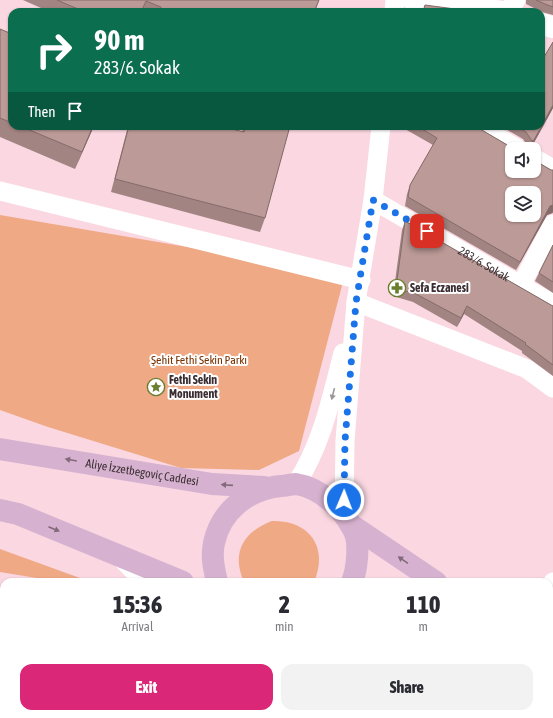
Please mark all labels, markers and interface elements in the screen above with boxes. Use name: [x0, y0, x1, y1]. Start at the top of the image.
icon: right: [28, 24, 80, 76]
text: 90 m: [94, 24, 144, 56]
text: 283/6. Sokak: [94, 57, 180, 78]
icon: arrive: [64, 100, 86, 122]
text: Then: [28, 103, 56, 120]
map controls: [505, 142, 541, 222]
button: sound: [505, 142, 541, 178]
button: layers: [505, 186, 541, 222]
pin: [410, 214, 444, 248]
icon: arrive: [416, 220, 438, 242]
street label: 283/6. Sokak: [456, 244, 513, 285]
pharmacy icon: Sefa Eczanesi: [387, 278, 407, 298]
place label: Sefa Eczanesi: [410, 281, 469, 295]
park label: Şehit Fethi Sekin Parkı: [151, 353, 247, 367]
place label: Fethi Sekin Monument: [169, 373, 218, 401]
place icon: Fethi Sekin Monument: [146, 377, 166, 397]
one-way arrow: [330, 388, 336, 400]
street label: Aliye İzzetbegoviç Caddesi: [84, 456, 200, 489]
one-way arrow: [65, 457, 77, 463]
position arrow: [323, 479, 365, 521]
one-way arrow: [221, 481, 233, 488]
one-way arrow: [49, 527, 61, 533]
one-way arrow: [398, 556, 408, 564]
text: 15:36: [113, 591, 162, 618]
text: 2: [279, 591, 290, 618]
text: 110: [406, 591, 440, 618]
text: Arrival: [122, 619, 153, 634]
text: min: [275, 619, 294, 634]
text: m: [419, 619, 428, 634]
button: Exit: [20, 664, 273, 710]
button: Share: [281, 664, 533, 710]

